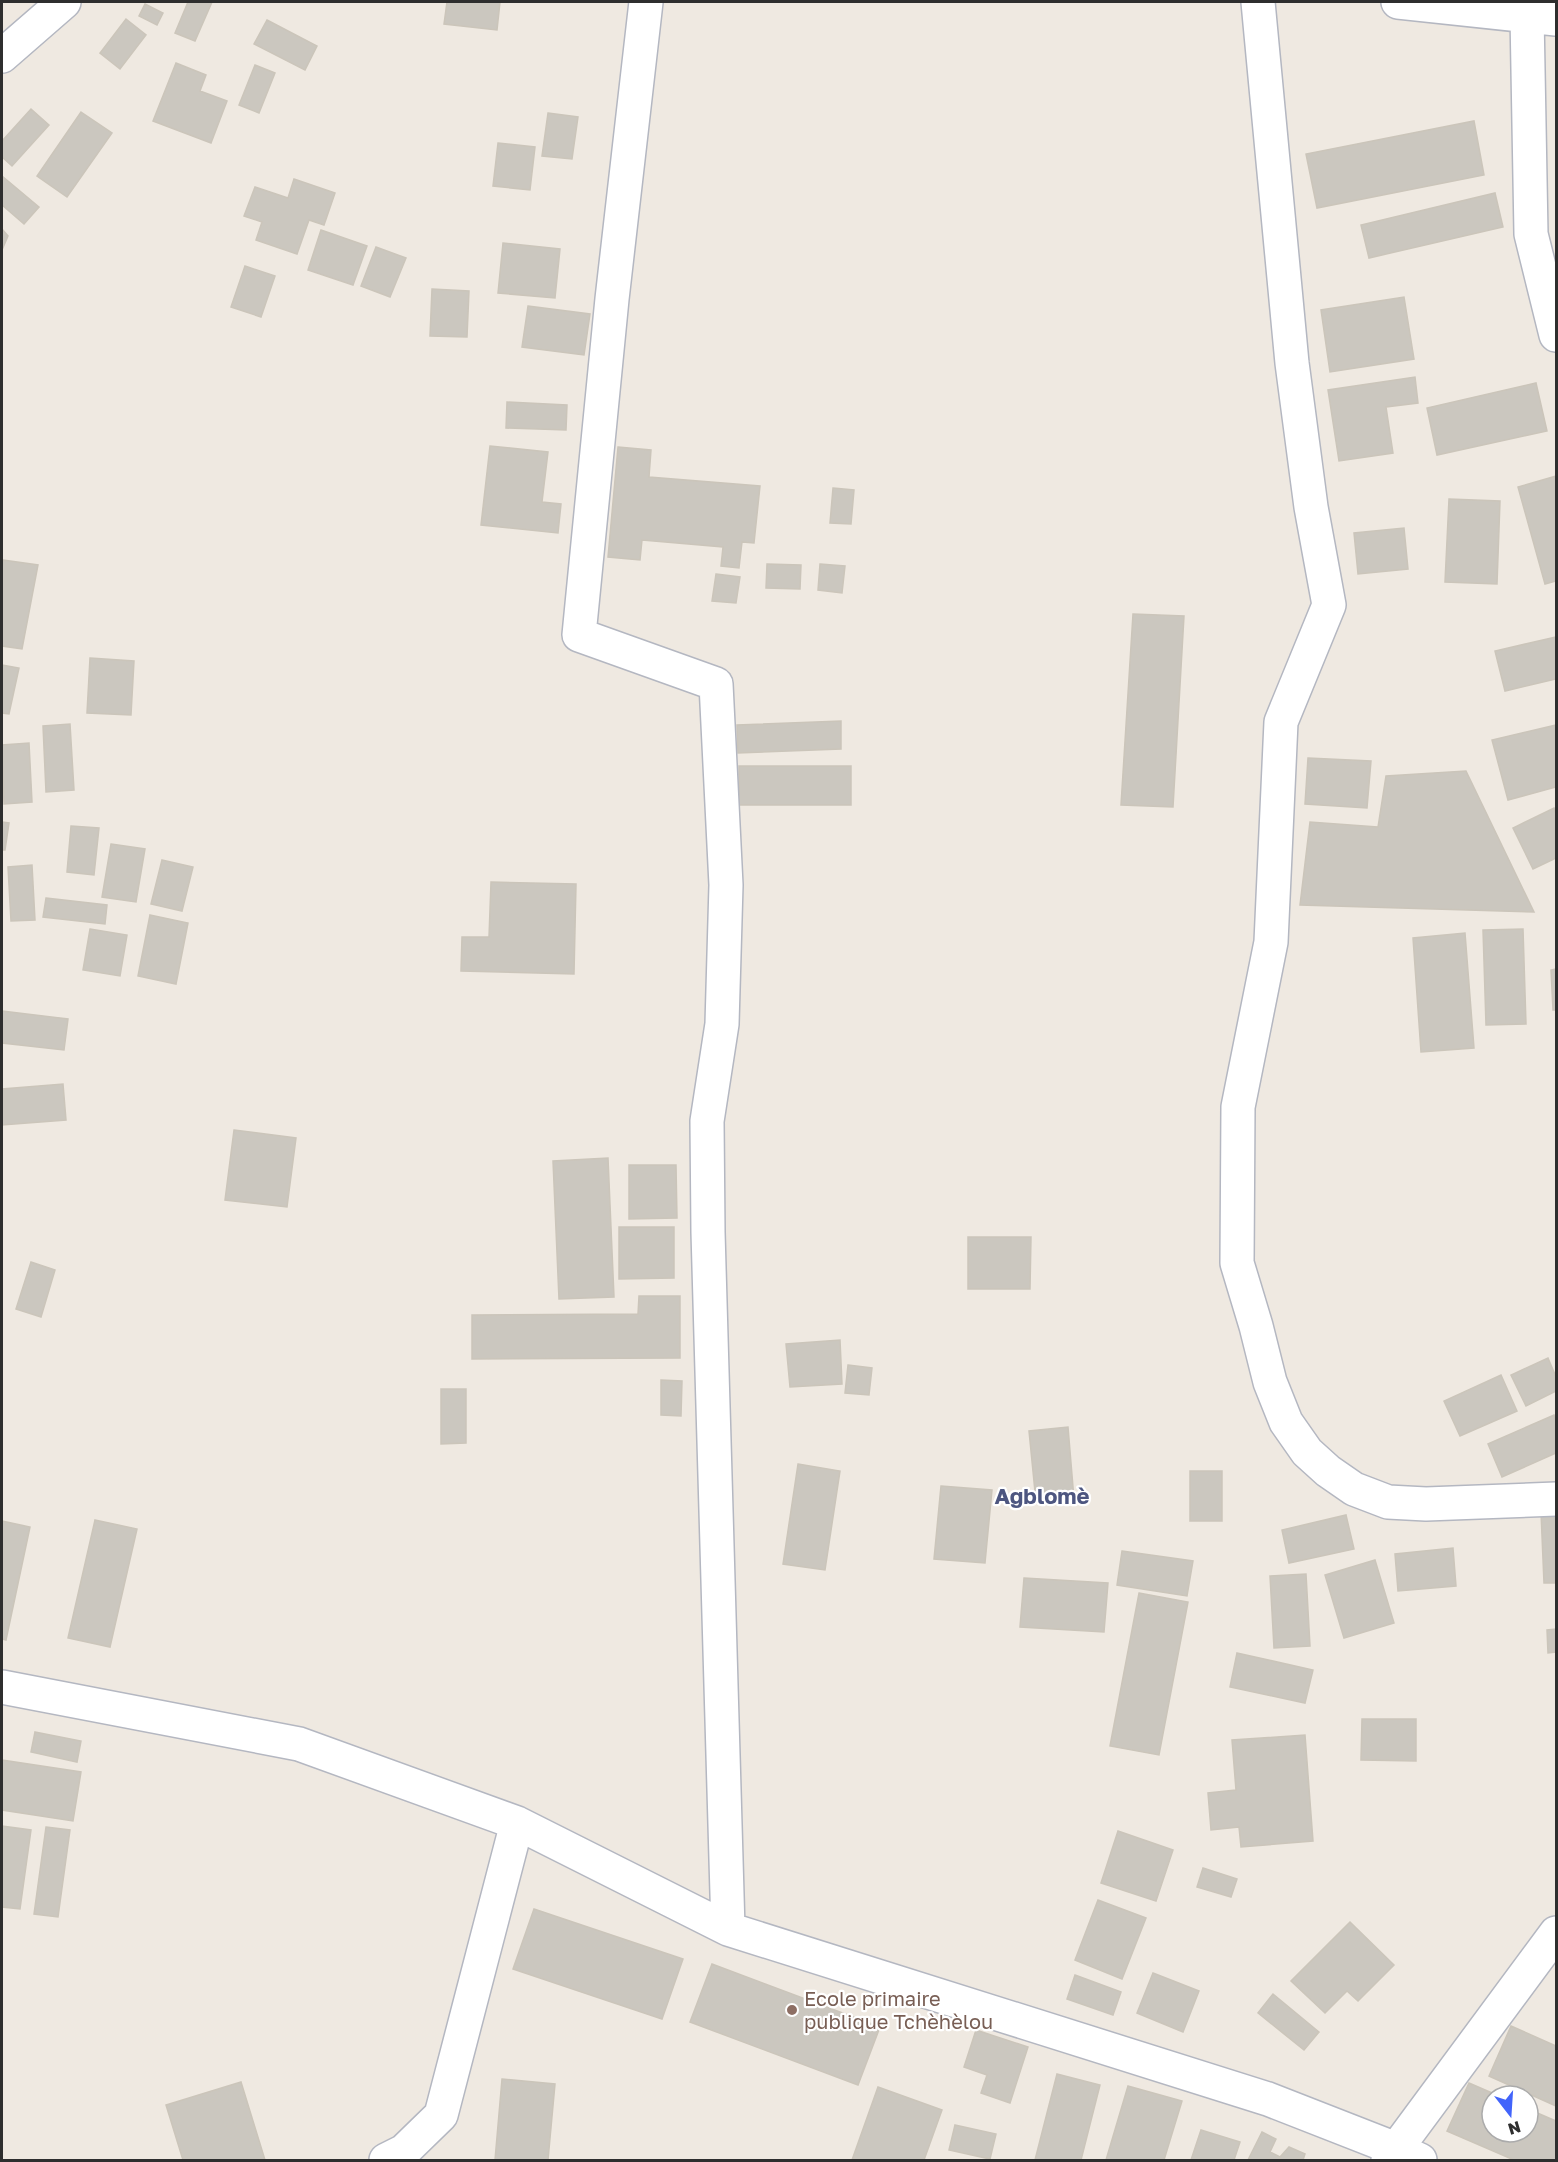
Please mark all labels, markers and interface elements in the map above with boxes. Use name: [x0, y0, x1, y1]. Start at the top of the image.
district label: Agblomè: [994, 1482, 1090, 1509]
place label: Ecole primaire publique Tchèhèlou: [804, 1986, 993, 2033]
marker: Ecole primaire publique Tchèhèlou: [785, 2003, 799, 2017]
north arrow: [1480, 2084, 1540, 2144]
text: N: [1506, 2117, 1523, 2140]

